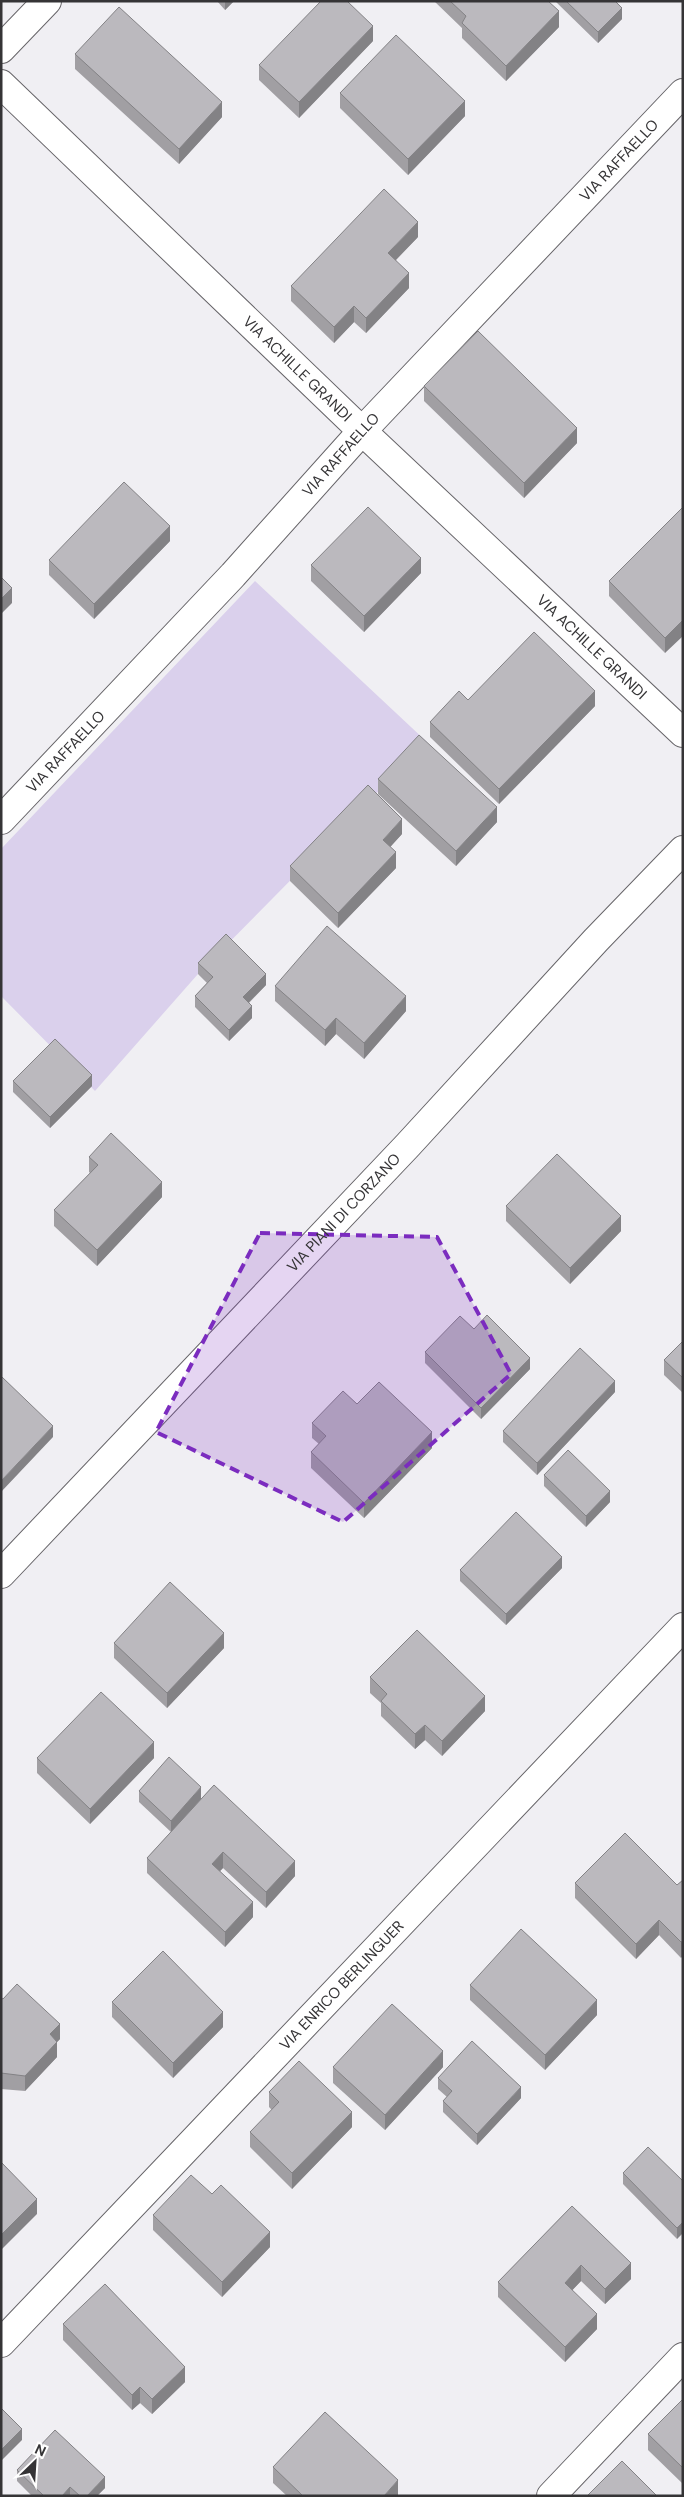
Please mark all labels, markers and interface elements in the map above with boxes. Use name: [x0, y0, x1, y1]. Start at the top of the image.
street label: VIA RAFFAELLO: [575, 115, 663, 206]
street label: VIA ACHILLE GRANDI: [238, 312, 356, 426]
street label: VIA RAFFAELLO: [298, 409, 384, 501]
street label: VIA ACHILLE GRANDI: [532, 590, 651, 704]
street label: VIA RAFFAELLO: [22, 706, 109, 797]
street label: VIA PIANI DI CORZANO: [283, 1149, 405, 1276]
street label: VIA ENRICO BERLINGUER: [275, 1916, 408, 2054]
north arrow: [10, 2437, 60, 2487]
text: N: [32, 2440, 49, 2461]

